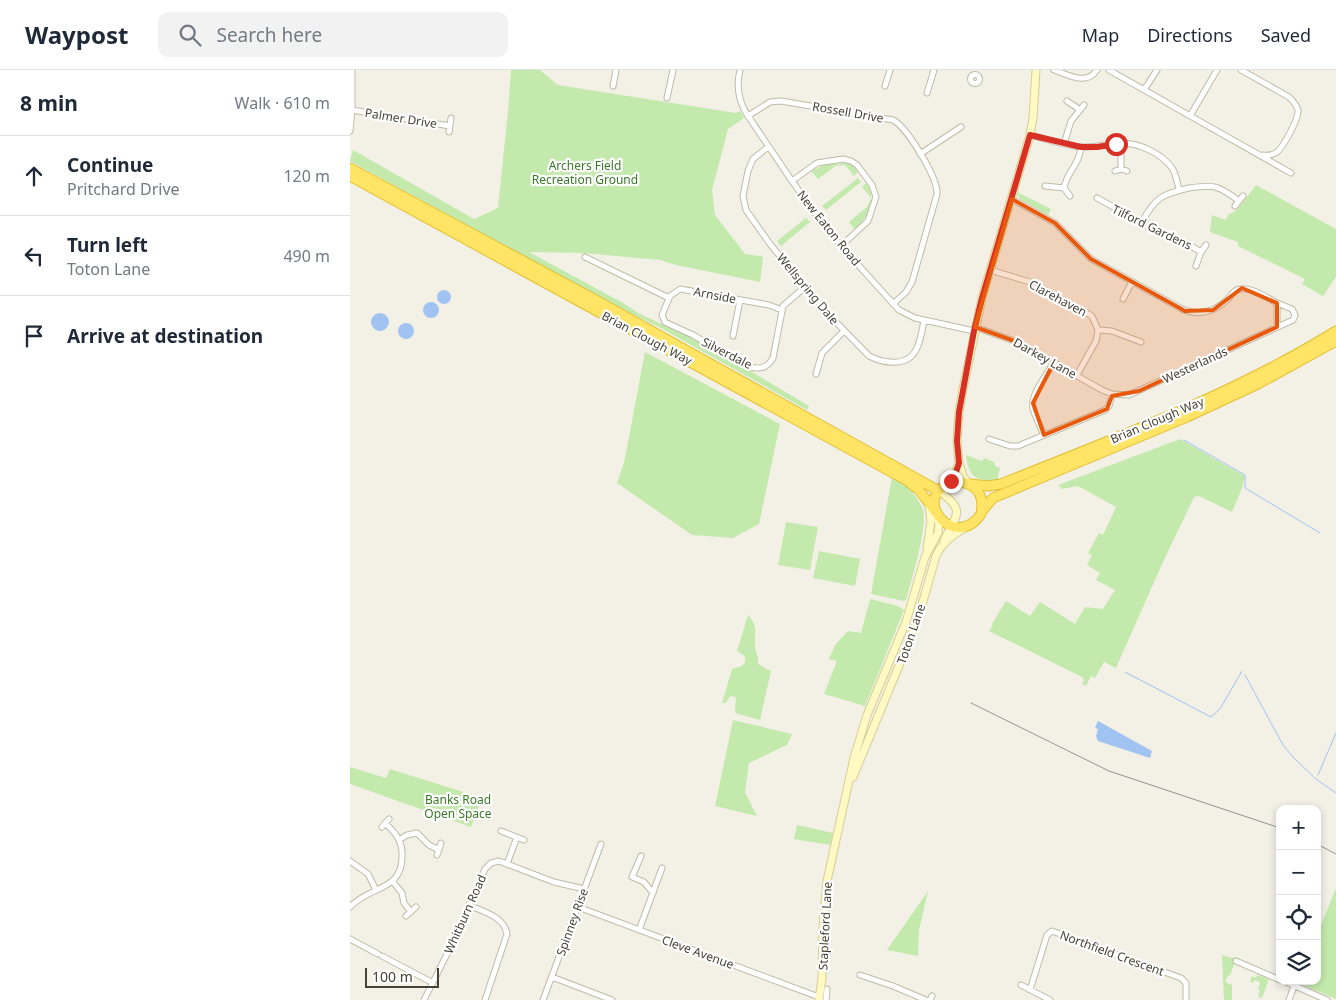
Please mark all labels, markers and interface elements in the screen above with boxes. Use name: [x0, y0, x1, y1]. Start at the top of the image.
search box: [158, 12, 508, 57]
text: Waypost: [25, 18, 128, 51]
icon: search: [176, 21, 204, 49]
text: Search here: [216, 22, 322, 48]
text: Map: [1082, 23, 1119, 47]
text: Directions: [1147, 23, 1233, 47]
text: Saved: [1261, 23, 1311, 47]
text: 8 min: [20, 89, 78, 117]
text: Walk · 610 m: [235, 92, 330, 114]
street label: Rossell Drive: [811, 97, 885, 127]
street label: Palmer Drive: [364, 104, 439, 132]
route start: [1105, 133, 1128, 156]
text: Continue: [67, 152, 153, 178]
park label: Archers Field Recreation Ground: [532, 157, 638, 188]
icon: ahead: [20, 162, 48, 190]
text: 120 m: [283, 165, 330, 187]
text: Pritchard Drive: [67, 178, 180, 200]
street label: New Eaton Road: [793, 187, 865, 269]
street label: Tilford Gardens: [1109, 200, 1195, 254]
text: Turn left: [67, 232, 148, 258]
icon: left: [20, 242, 48, 270]
text: 490 m: [283, 245, 330, 267]
street label: Wellspring Dale: [773, 250, 843, 328]
text: Toton Lane: [67, 258, 150, 280]
street label: Clarehaven: [1026, 276, 1090, 320]
street label: Arnside: [692, 283, 738, 307]
street label: Brian Clough Way: [599, 307, 696, 369]
icon: arrive: [20, 322, 48, 350]
text: Arrive at destination: [67, 323, 263, 349]
street label: Silverdale: [699, 333, 755, 373]
street label: Darkey Lane: [1010, 334, 1080, 382]
street label: Westerlands: [1160, 342, 1230, 387]
street label: Brian Clough Way: [1108, 392, 1207, 447]
route end: [940, 470, 963, 493]
street label: Toton Lane: [893, 602, 929, 666]
park label: Banks Road Open Space: [424, 791, 492, 822]
map controls: [1276, 805, 1321, 985]
button: +: [1276, 805, 1321, 850]
button: −: [1276, 850, 1321, 895]
street label: Whitburn Road: [440, 872, 490, 956]
street label: Stapleford Lane: [814, 881, 836, 971]
street label: Spinney Rise: [552, 886, 592, 958]
button: locate: [1276, 895, 1321, 940]
street label: Northfield Crescent: [1058, 926, 1167, 980]
street label: Cleve Avenue: [660, 931, 737, 973]
button: layers: [1276, 940, 1321, 985]
scale bar: [365, 965, 439, 988]
text: 100 m: [372, 967, 413, 986]

